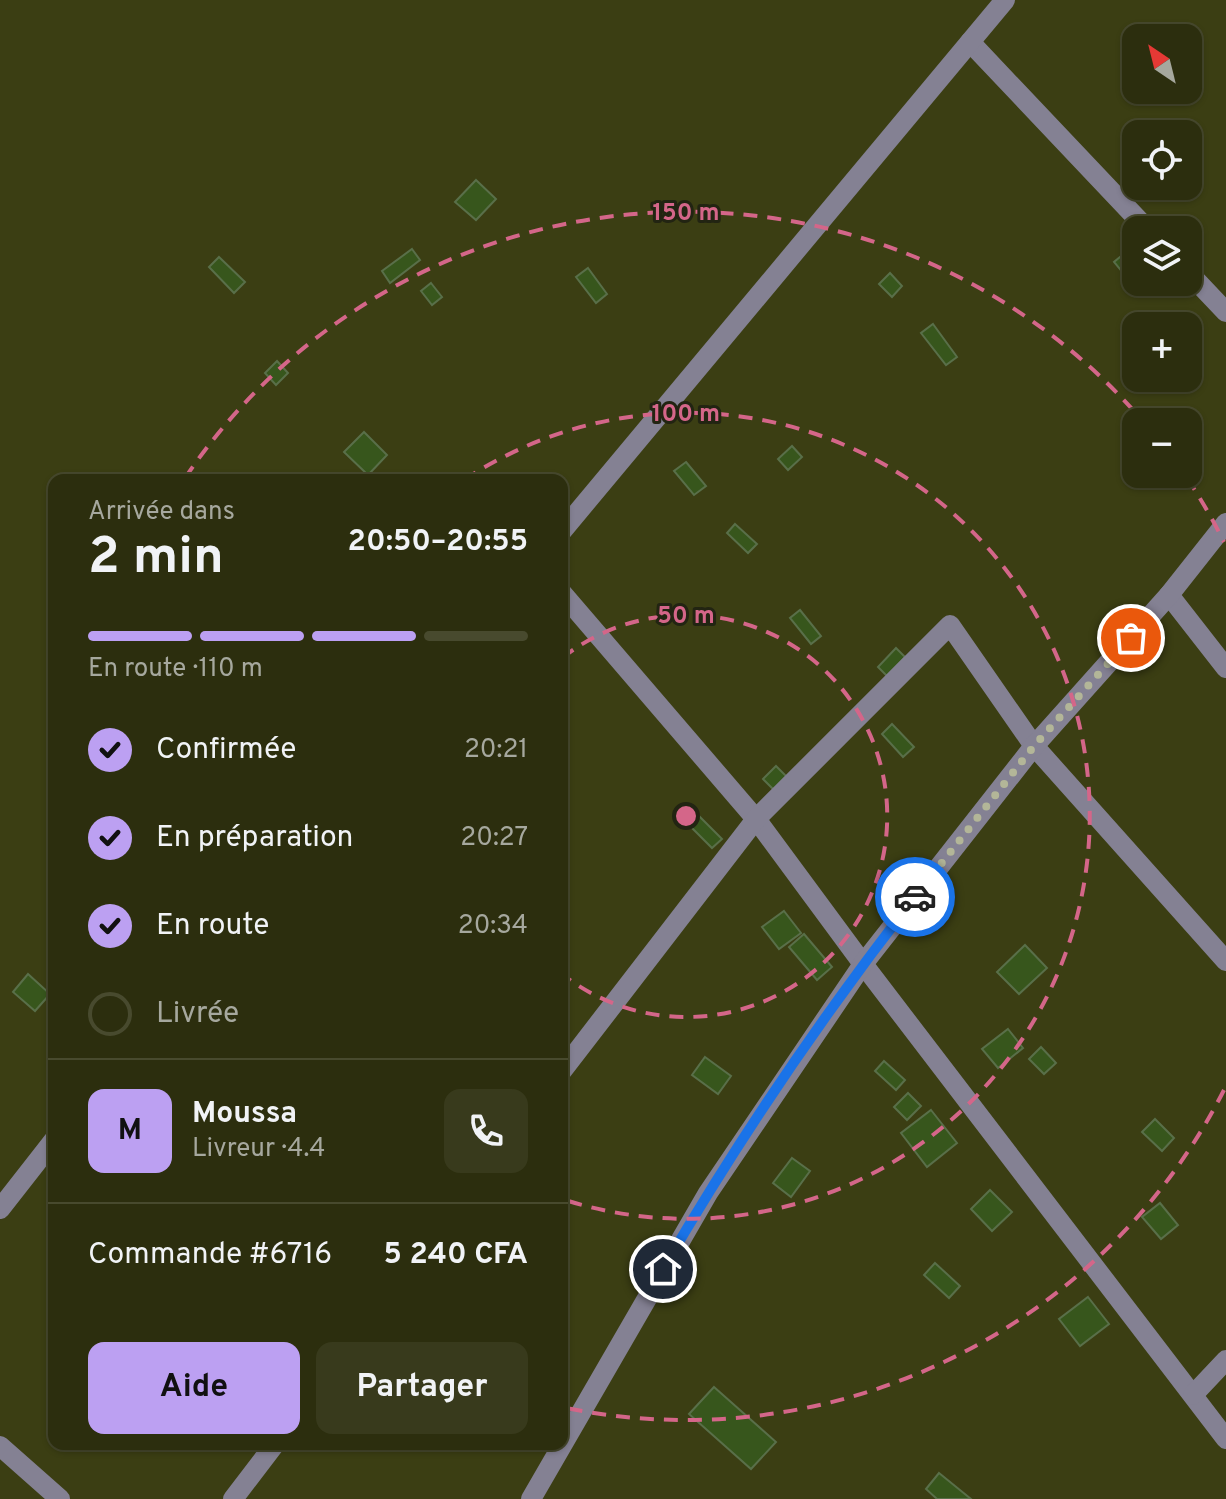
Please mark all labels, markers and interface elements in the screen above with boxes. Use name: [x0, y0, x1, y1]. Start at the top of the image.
north arrow: [1122, 24, 1202, 104]
map controls: [1122, 24, 1202, 488]
button: locate: [1122, 120, 1202, 200]
text: 150 m: [652, 199, 720, 229]
button: layers: [1122, 216, 1202, 296]
button: +: [1122, 312, 1202, 392]
text: 100 m: [652, 400, 720, 430]
button: −: [1122, 408, 1202, 488]
text: Arrivée dans: [88, 496, 235, 529]
text: 20:50–20:55: [348, 524, 528, 561]
text: 2 min: [88, 526, 224, 592]
text: 50 m: [657, 602, 715, 632]
pin: [1097, 604, 1165, 672]
icon: bag: [1109, 616, 1153, 660]
text: En route · 110 m: [88, 653, 263, 686]
icon: check: [88, 728, 132, 772]
text: Confirmée: [156, 732, 296, 769]
text: 20:21: [464, 734, 528, 767]
centre of rings: [672, 802, 700, 830]
icon: check: [88, 816, 132, 860]
text: En préparation: [156, 820, 353, 857]
text: 20:27: [460, 822, 528, 855]
courier: [875, 857, 955, 937]
icon: car: [893, 875, 937, 919]
icon: check: [88, 904, 132, 948]
text: En route: [156, 908, 270, 945]
text: 20:34: [458, 910, 528, 943]
text: Livrée: [156, 996, 239, 1033]
button: phone: [444, 1089, 528, 1173]
text: Moussa: [192, 1096, 297, 1133]
text: M: [118, 1113, 142, 1150]
text: Livreur · 4.4: [192, 1133, 325, 1166]
pin: [629, 1235, 697, 1303]
text: Commande #6716: [88, 1237, 332, 1274]
text: 5 240 CFA: [384, 1237, 528, 1274]
icon: home: [641, 1247, 685, 1291]
button: Aide: [88, 1342, 300, 1434]
button: Partager: [316, 1342, 528, 1434]

